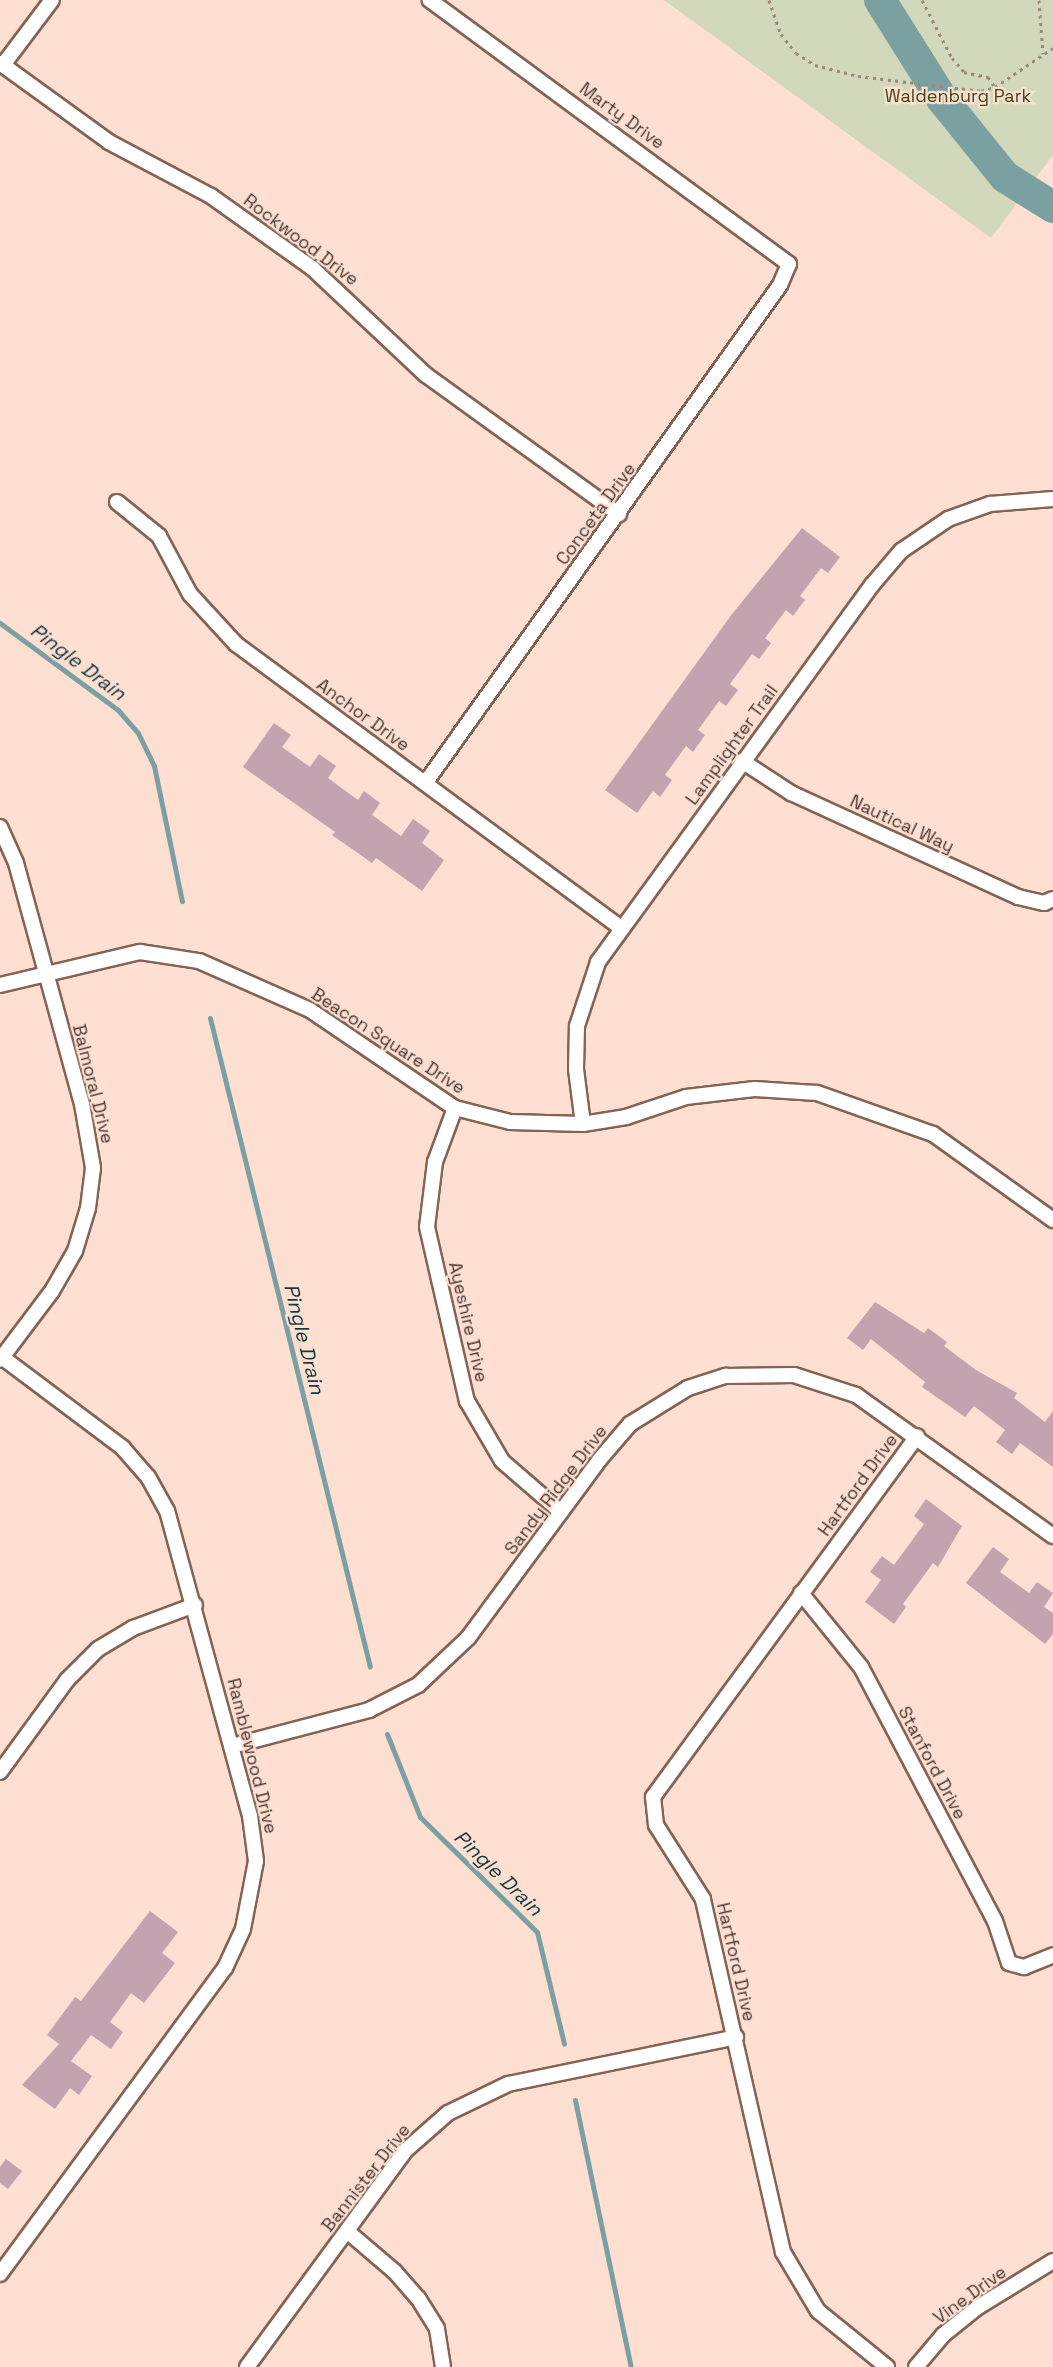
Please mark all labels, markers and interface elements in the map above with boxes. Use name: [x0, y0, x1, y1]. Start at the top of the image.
street label: Marty Drive: [575, 78, 669, 154]
park label: Waldenburg Park: [885, 85, 1031, 107]
street label: Rockwood Drive: [239, 190, 363, 290]
street label: Conceta Drive: [552, 459, 640, 569]
water label: Pingle Drain: [26, 618, 130, 706]
street label: Anchor Drive: [312, 674, 414, 756]
street label: Lamplighter Trail: [681, 681, 783, 809]
street label: Nautical Way: [846, 790, 958, 858]
street label: Beacon Square Drive: [307, 983, 469, 1099]
street label: Balmoral Drive: [68, 1022, 118, 1146]
street label: Ayeshire Drive: [444, 1260, 492, 1384]
water label: Pingle Drain: [279, 1281, 329, 1397]
street label: Sandy Ridge Drive: [500, 1421, 612, 1559]
street label: Hartford Drive: [814, 1430, 902, 1540]
street label: Ramblewood Drive: [222, 1676, 282, 1836]
street label: Stanford Drive: [893, 1703, 971, 1823]
water label: Pingle Drain: [449, 1825, 547, 1921]
street label: Hartford Drive: [712, 1901, 760, 2023]
street label: Bannister Drive: [317, 2120, 415, 2236]
street label: Vine Drive: [929, 2261, 1011, 2329]

